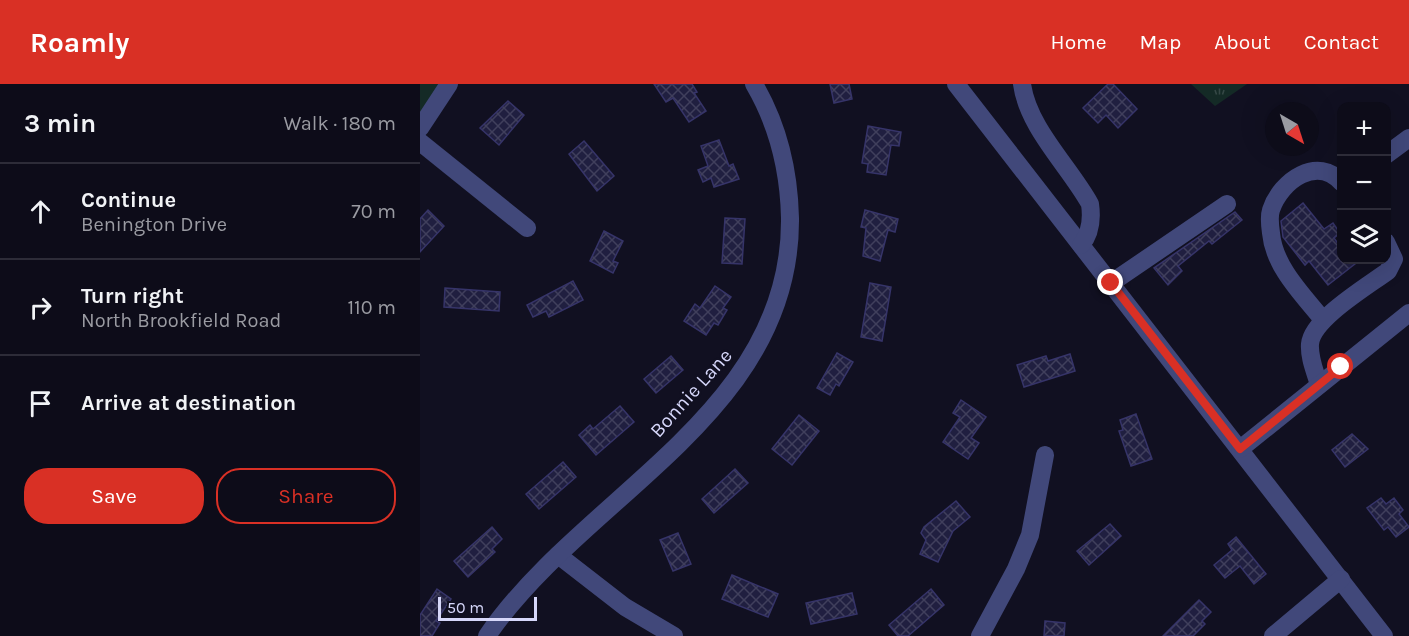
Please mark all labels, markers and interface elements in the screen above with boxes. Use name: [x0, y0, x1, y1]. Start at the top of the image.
text: Roamly: [30, 26, 129, 59]
text: Home: [1051, 30, 1107, 54]
text: Map: [1140, 30, 1181, 54]
text: About: [1214, 30, 1271, 54]
text: Contact: [1304, 30, 1379, 54]
north arrow: [1265, 102, 1319, 156]
map controls: [1337, 102, 1391, 264]
button: +: [1337, 102, 1391, 156]
text: 3 min: [24, 108, 96, 139]
text: Walk · 180 m: [284, 112, 396, 135]
button: −: [1337, 156, 1391, 210]
text: Continue: [81, 187, 176, 213]
icon: ahead: [24, 195, 57, 228]
text: 70 m: [351, 200, 396, 223]
button: layers: [1337, 210, 1391, 264]
text: Benington Drive: [81, 213, 227, 236]
route end: [1097, 269, 1123, 295]
text: Turn right: [81, 283, 184, 309]
icon: right: [24, 291, 57, 324]
text: 110 m: [347, 296, 396, 319]
text: North Brookfield Road: [81, 309, 281, 332]
street label: Bonnie Lane: [645, 344, 737, 442]
route start: [1327, 353, 1353, 379]
icon: arrive: [24, 387, 57, 420]
text: Arrive at destination: [81, 390, 296, 416]
button: Save: [24, 468, 204, 524]
button: Share: [216, 468, 396, 524]
scale bar: [438, 594, 537, 622]
text: 50 m: [447, 598, 484, 617]

